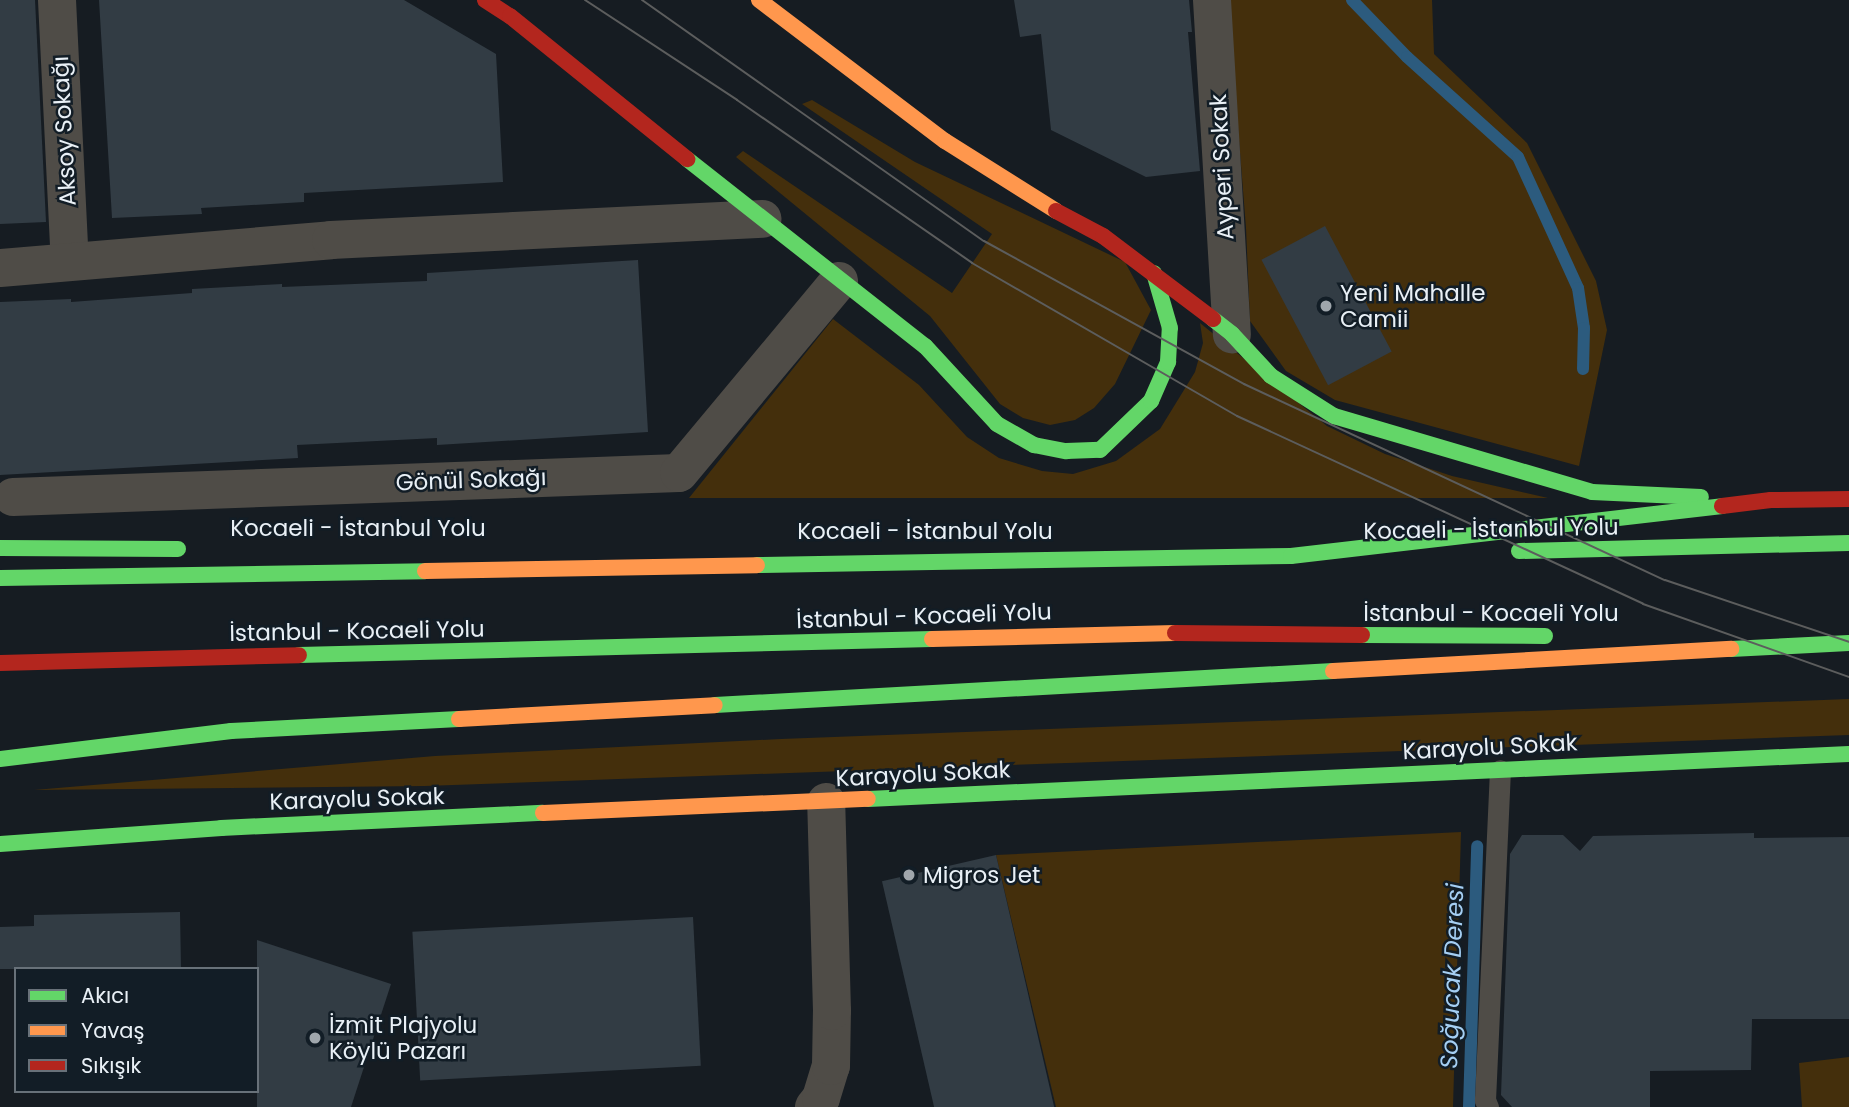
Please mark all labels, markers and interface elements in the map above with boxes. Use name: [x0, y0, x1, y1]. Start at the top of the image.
street label: Aksoy Sokağı: [46, 55, 82, 207]
street label: Ayperi Sokak: [1204, 93, 1240, 241]
place label: Yeni Mahalle Camii: [1340, 279, 1485, 333]
marker: Yeni Mahalle Camii: [1318, 298, 1334, 314]
street label: Gönül Sokağı: [395, 464, 547, 496]
street label: Kocaeli - İstanbul Yolu: [1363, 513, 1619, 545]
street label: Kocaeli - İstanbul Yolu: [230, 514, 486, 542]
street label: Kocaeli - İstanbul Yolu: [797, 517, 1053, 545]
street label: İstanbul - Kocaeli Yolu: [796, 598, 1052, 634]
street label: İstanbul - Kocaeli Yolu: [1363, 599, 1619, 627]
street label: İstanbul - Kocaeli Yolu: [229, 615, 485, 647]
street label: Karayolu Sokak: [1402, 729, 1578, 765]
street label: Karayolu Sokak: [835, 756, 1011, 792]
street label: Karayolu Sokak: [269, 782, 445, 816]
place label: Migros Jet: [923, 861, 1040, 889]
marker: Migros Jet: [901, 867, 917, 883]
water label: Soğucak Deresi: [1434, 883, 1470, 1069]
legend: [14, 967, 259, 1093]
text: Akıcı: [81, 981, 129, 1010]
place label: İzmit Plajyolu Köylü Pazarı: [329, 1011, 477, 1065]
text: Yavaş: [81, 1016, 144, 1045]
marker: İzmit Plajyolu Köylü Pazarı: [307, 1030, 323, 1046]
text: Sıkışık: [81, 1051, 141, 1080]

